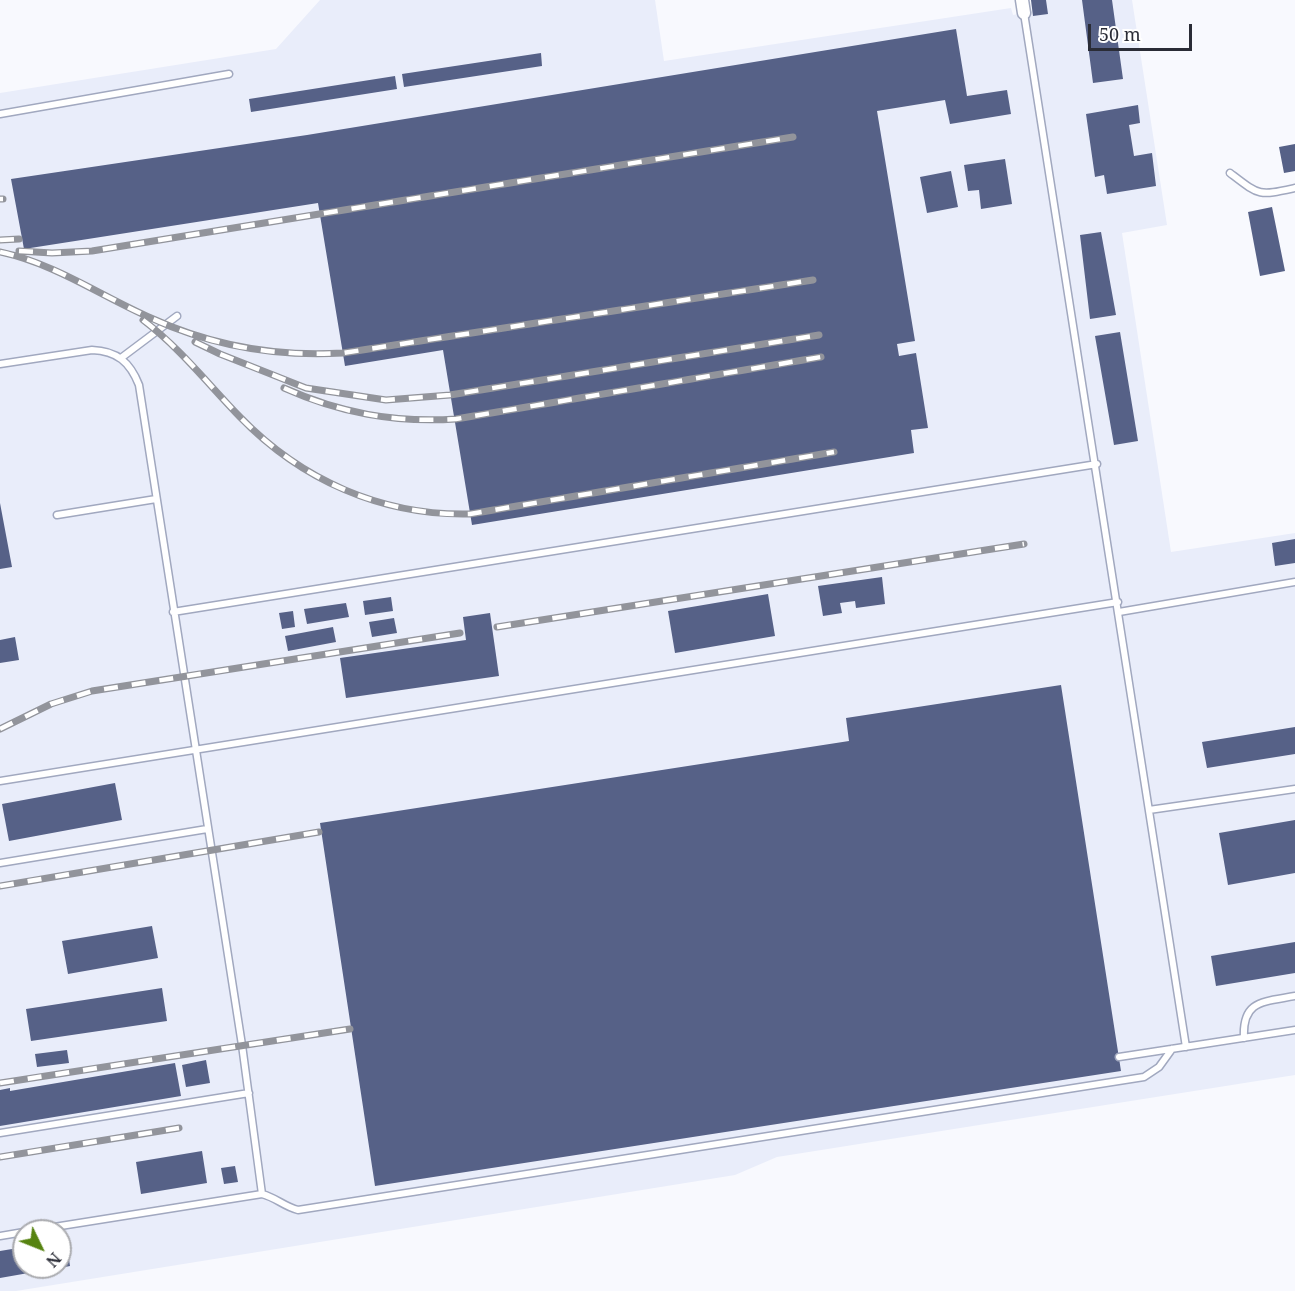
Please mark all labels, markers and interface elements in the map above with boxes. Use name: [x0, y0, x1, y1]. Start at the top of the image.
scale bar: [1091, 12, 1194, 50]
text: 50 m: [1099, 22, 1141, 46]
north arrow: [12, 1219, 72, 1279]
text: N: [41, 1248, 66, 1272]

